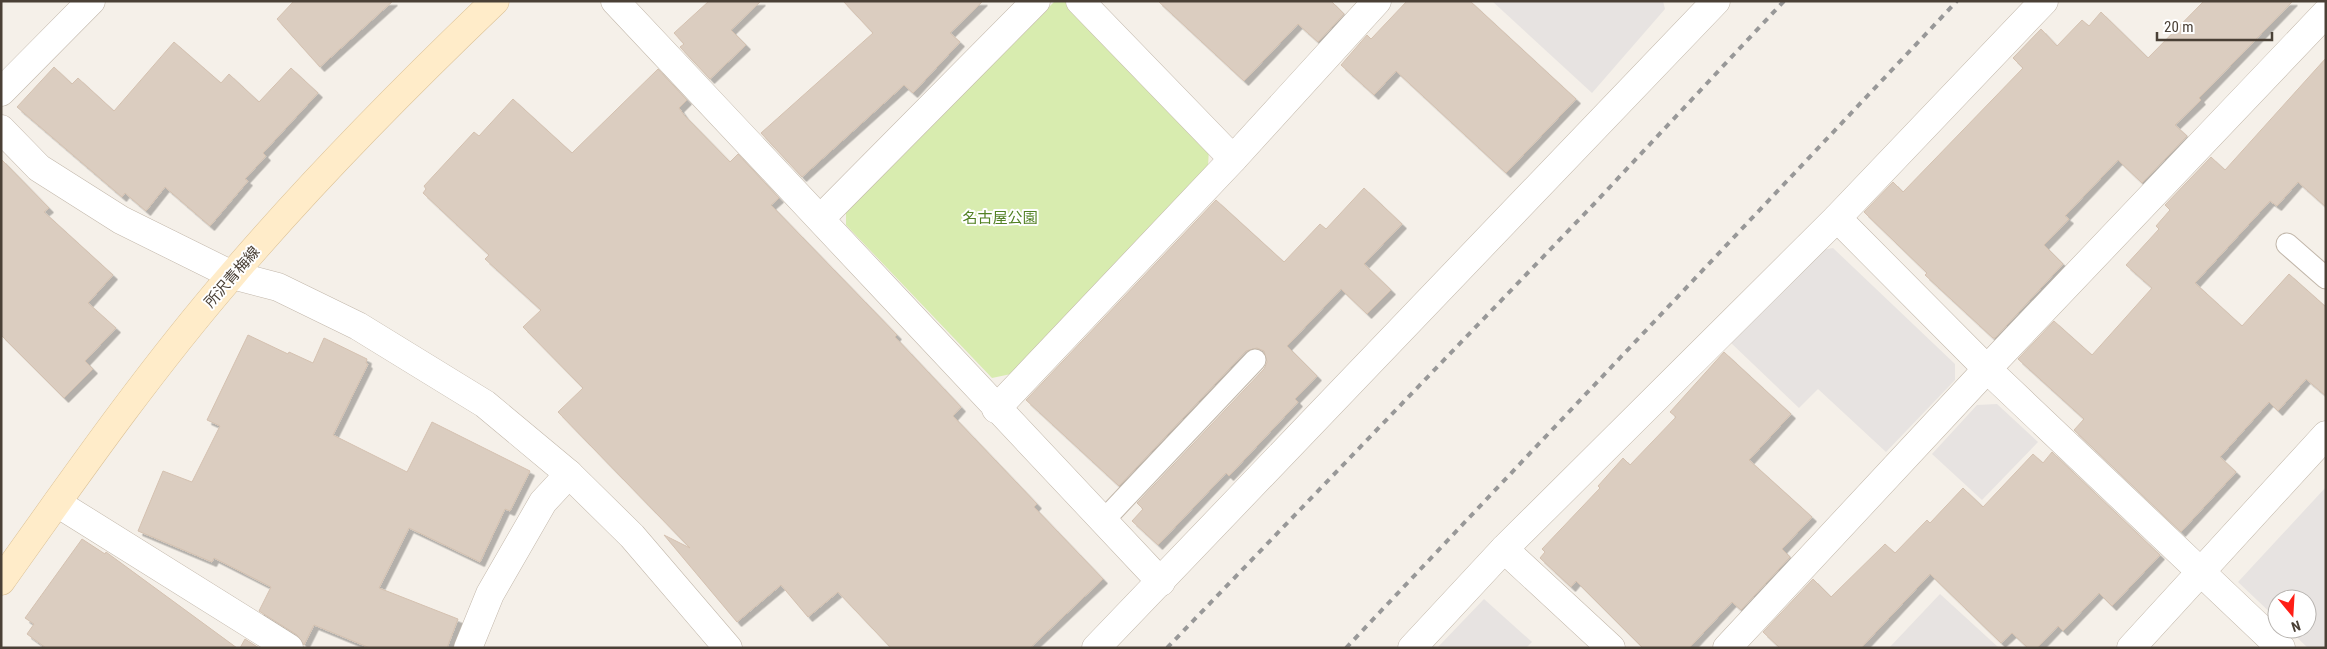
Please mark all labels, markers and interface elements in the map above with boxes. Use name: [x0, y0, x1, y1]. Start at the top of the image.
scale bar: [2157, 10, 2272, 42]
text: 20 m: [2164, 18, 2194, 36]
park label: 名古屋公園: [962, 209, 1038, 227]
street label: 所沢青梅線: [201, 243, 263, 311]
north arrow: [2267, 589, 2317, 639]
text: N: [2289, 617, 2303, 635]

